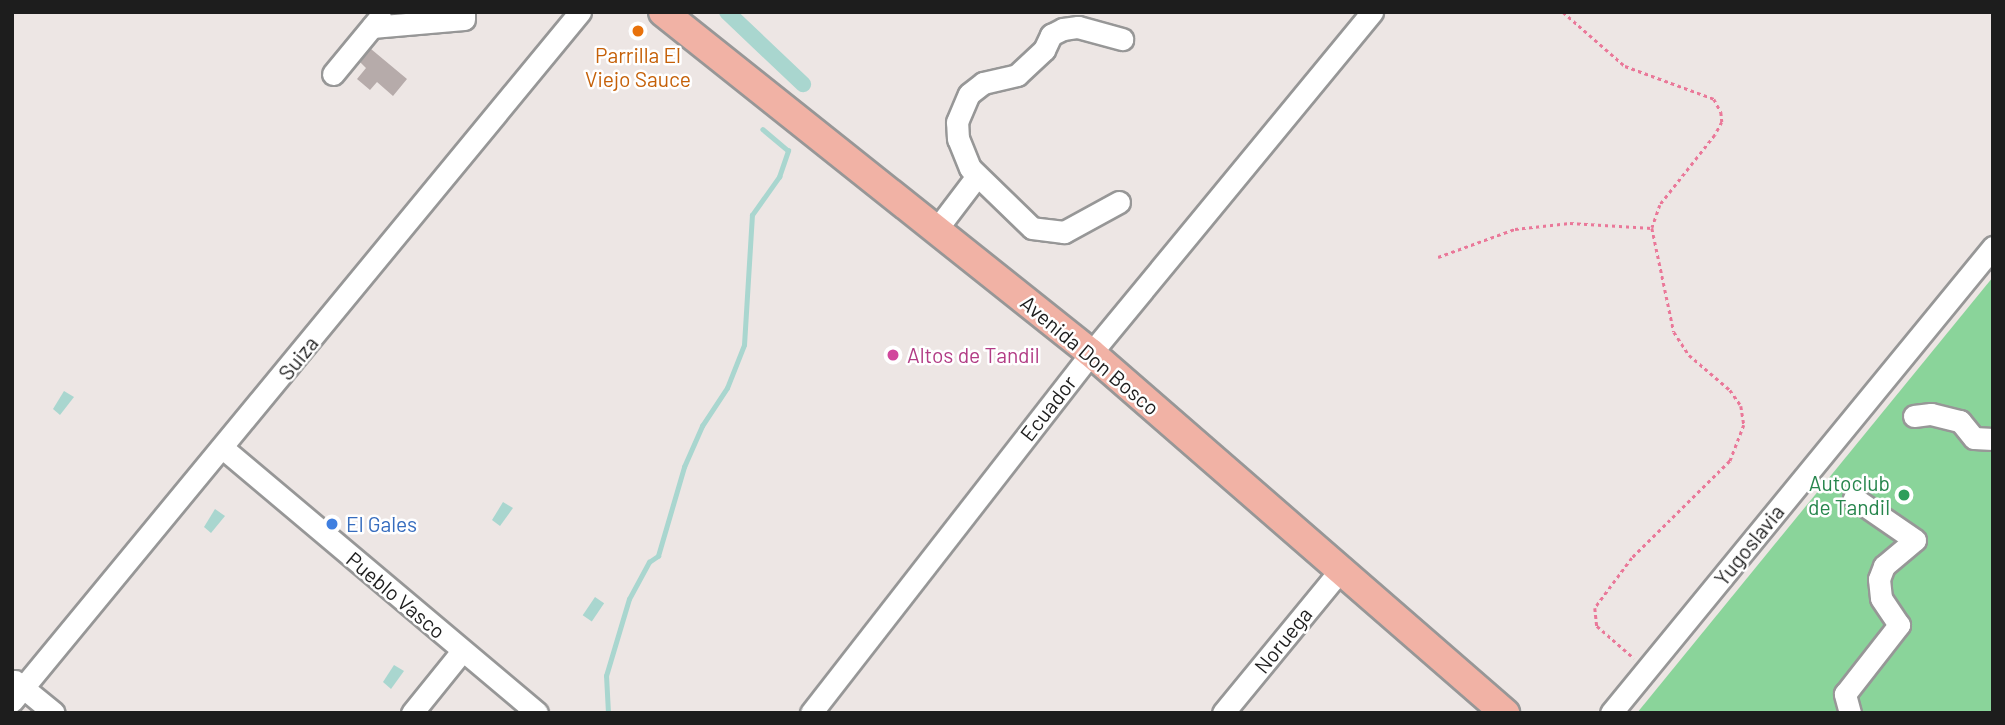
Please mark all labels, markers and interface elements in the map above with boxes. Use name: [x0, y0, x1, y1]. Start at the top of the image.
marker: Parrilla El Viejo Sauce: [630, 23, 646, 39]
place label: Parrilla El Viejo Sauce: [585, 42, 691, 92]
street label: Avenida Don Bosco: [1016, 290, 1164, 420]
street label: Suiza: [273, 331, 323, 385]
place label: Altos de Tandil: [907, 342, 1040, 368]
marker: Altos de Tandil: [885, 347, 901, 363]
street label: Ecuador: [1015, 370, 1081, 446]
place label: Autoclub de Tandil: [1808, 470, 1890, 520]
marker: Autoclub de Tandil: [1896, 487, 1912, 503]
street label: Yugoslavia: [1709, 499, 1789, 591]
place label: El Gales: [346, 511, 417, 537]
marker: El Gales: [324, 516, 340, 532]
street label: Pueblo Vasco: [341, 546, 451, 644]
street label: Noruega: [1249, 602, 1317, 678]

